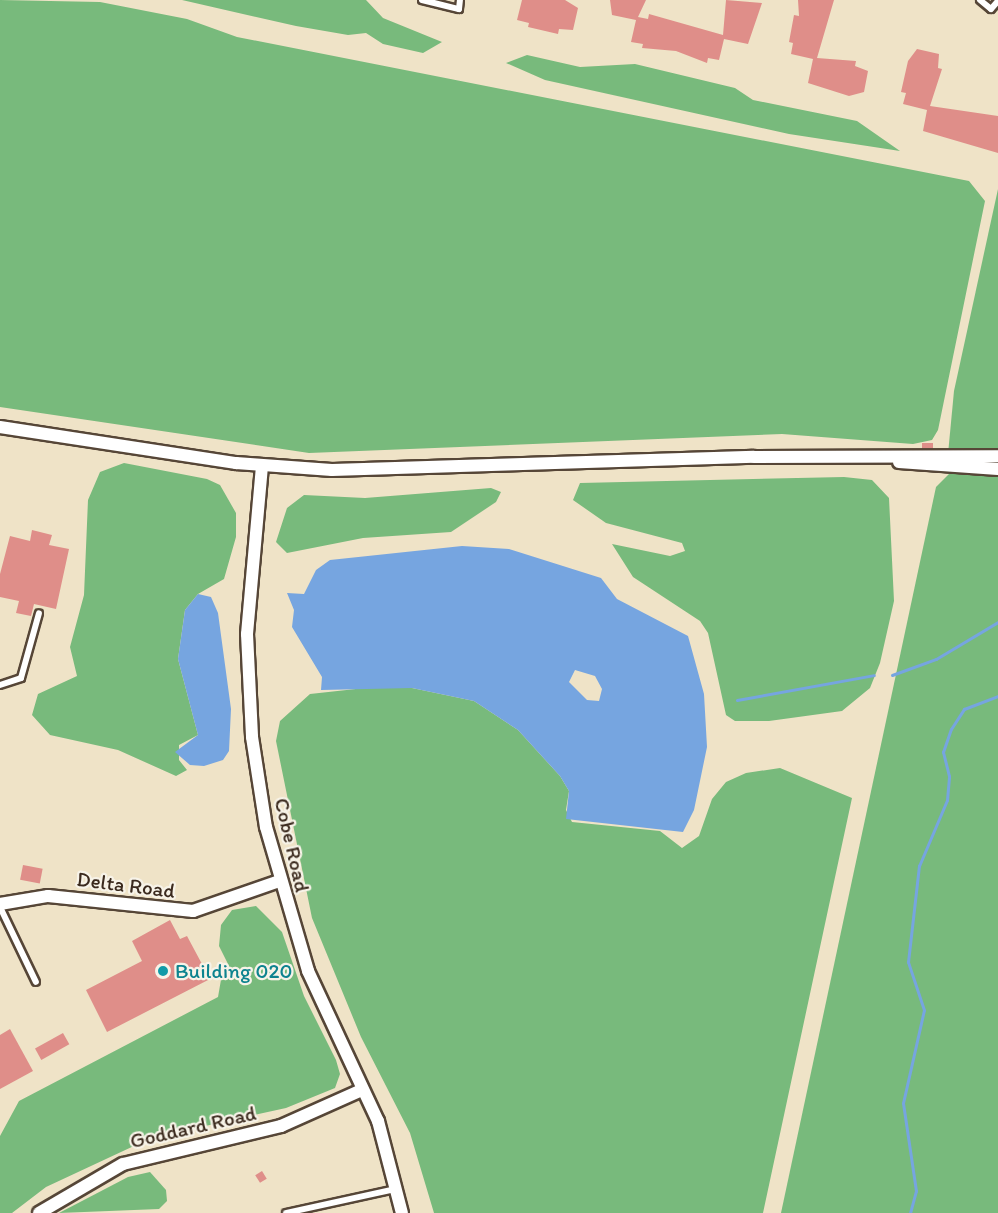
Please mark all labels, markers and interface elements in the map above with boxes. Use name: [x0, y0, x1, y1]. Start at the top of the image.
street label: Cobe Road: [269, 796, 315, 894]
street label: Delta Road: [76, 867, 176, 903]
place label: Building 020: [175, 958, 292, 984]
marker: Building 020: [156, 964, 170, 978]
street label: Goddard Road: [128, 1100, 258, 1154]

